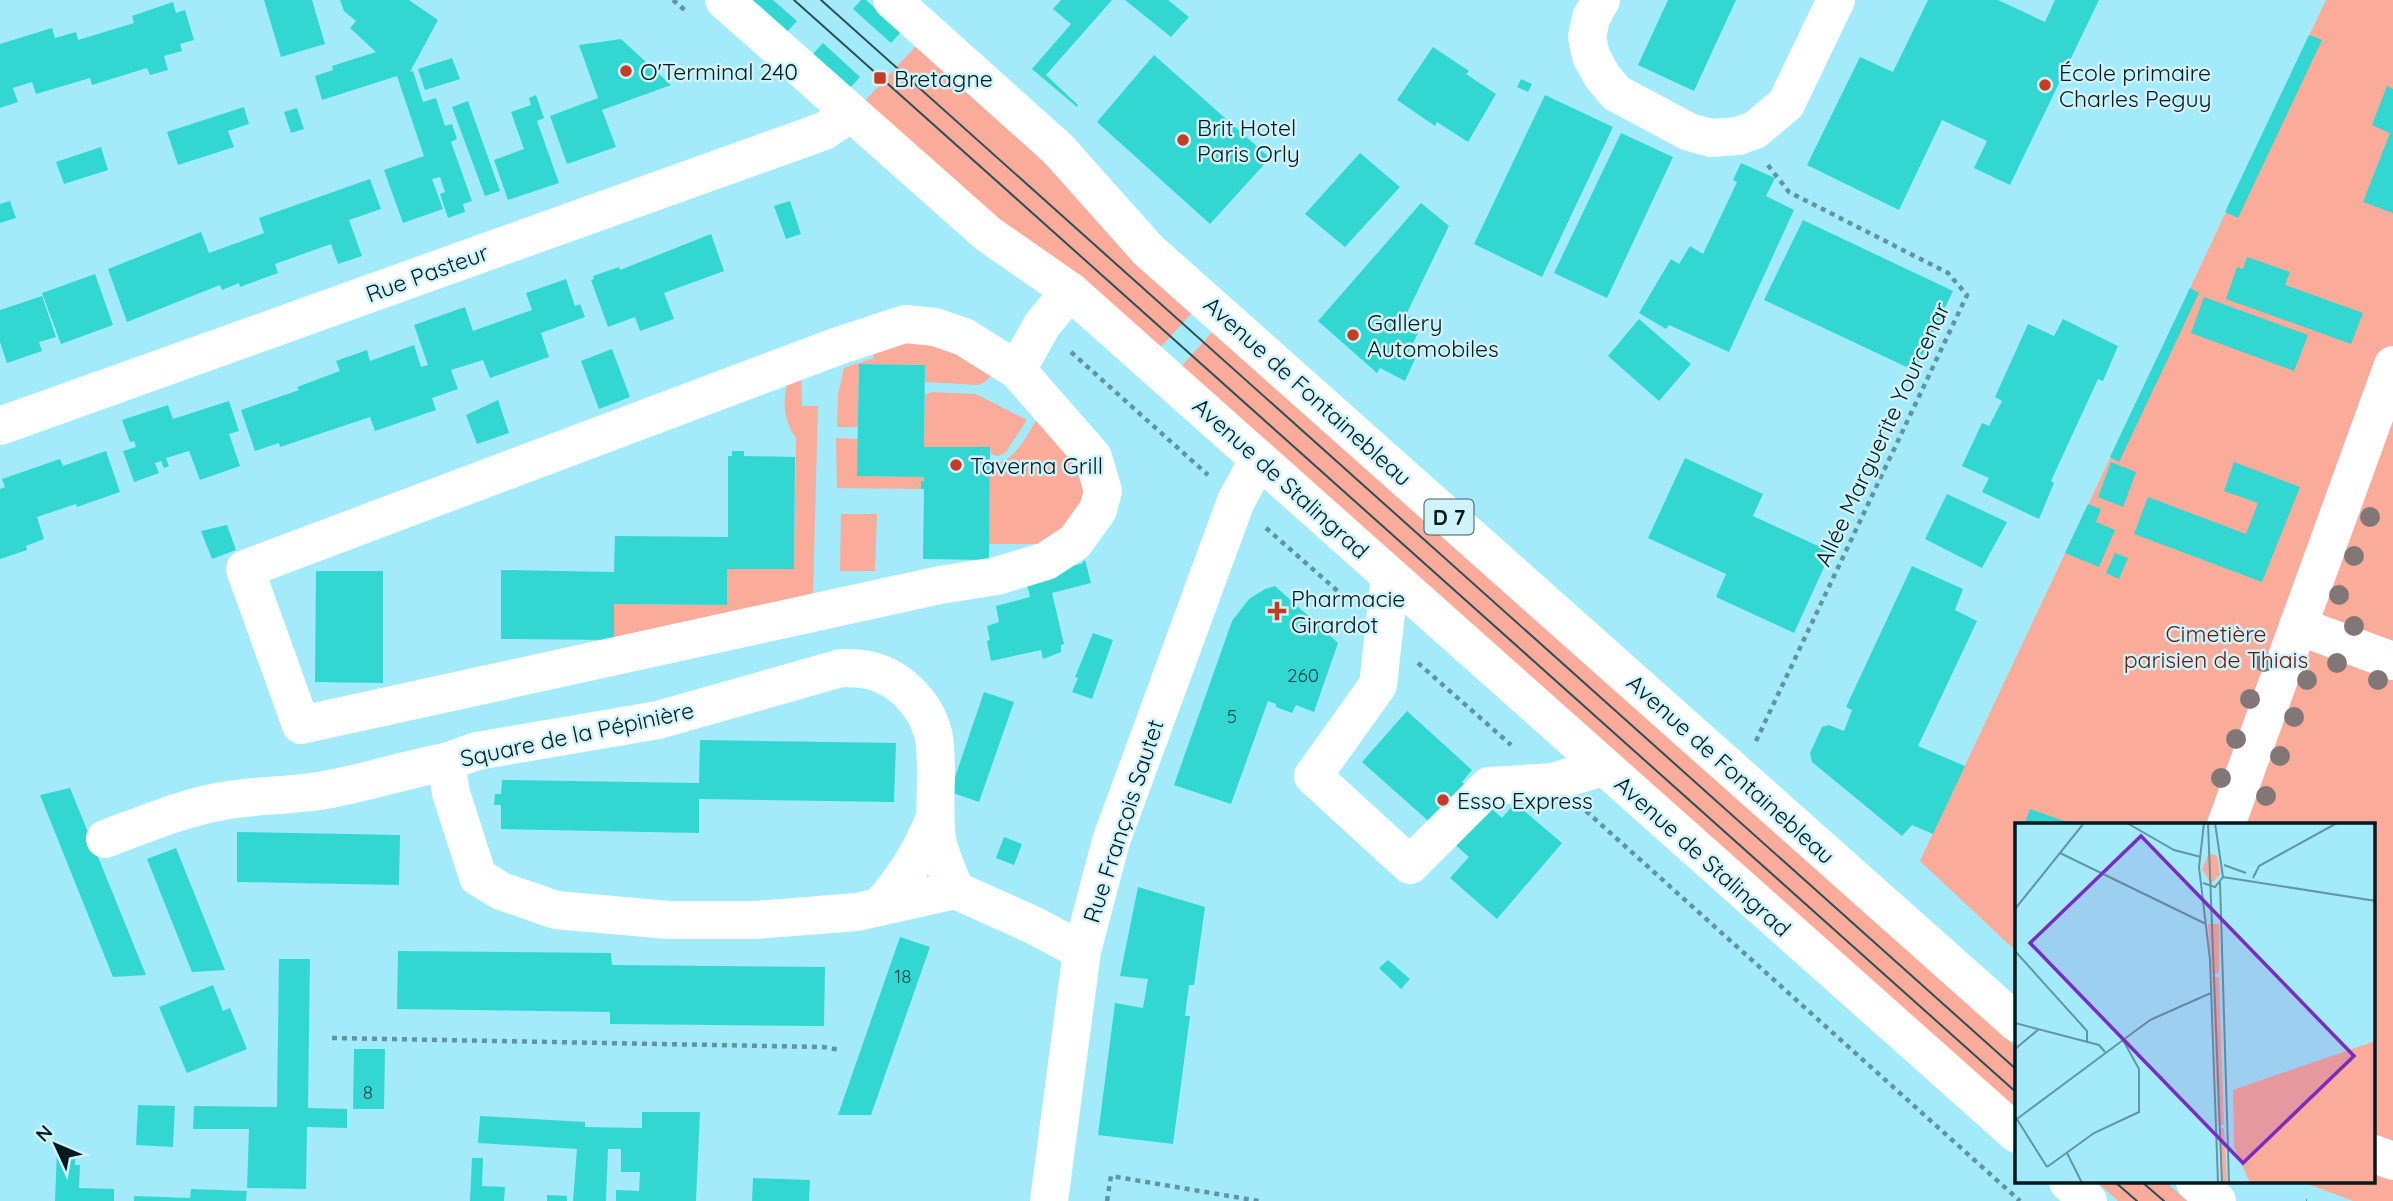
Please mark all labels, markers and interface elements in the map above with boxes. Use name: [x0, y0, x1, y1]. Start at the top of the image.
place label: O'Terminal 240: [640, 57, 798, 86]
place label: École primaire Charles Peguy: [2059, 58, 2212, 113]
marker: O'Terminal 240: [618, 63, 634, 79]
place label: Bretagne: [894, 64, 993, 93]
marker: Bretagne: [872, 70, 888, 86]
marker: École primaire Charles Peguy: [2037, 77, 2053, 93]
place label: Brit Hotel Paris Orly: [1197, 113, 1300, 168]
marker: Brit Hotel Paris Orly: [1175, 132, 1191, 148]
street label: Rue Pasteur: [362, 237, 492, 309]
street label: Avenue de Fontainebleau: [1198, 290, 1418, 492]
street label: Allée Marguerite Yourcenar: [1808, 297, 1956, 571]
place label: Gallery Automobiles: [1367, 308, 1499, 363]
marker: Gallery Automobiles: [1345, 327, 1361, 343]
street label: Avenue de Stalingrad: [1187, 391, 1375, 565]
place label: Taverna Grill: [970, 451, 1103, 480]
marker: Taverna Grill: [948, 457, 964, 473]
road number: D 7: [1424, 500, 1474, 534]
place label: Pharmacie Girardot: [1291, 584, 1405, 639]
marker: Pharmacie Girardot: [1269, 603, 1285, 619]
park label: Cimetière parisien de Thiais: [2124, 619, 2308, 674]
house number: 260: [1287, 663, 1319, 687]
street label: Avenue de Fontainebleau: [1621, 668, 1841, 870]
street label: Square de la Pépinière: [458, 695, 696, 773]
house number: 5: [1227, 704, 1237, 728]
street label: Rue François Sautet: [1076, 715, 1170, 926]
street label: Avenue de Stalingrad: [1609, 769, 1797, 943]
place label: Esso Express: [1457, 786, 1593, 815]
marker: Esso Express: [1435, 792, 1451, 808]
inset map: [2015, 823, 2376, 1184]
house number: 18: [894, 964, 912, 988]
house number: 8: [363, 1080, 373, 1104]
north arrow: [21, 1110, 91, 1180]
text: N: [30, 1120, 57, 1147]

